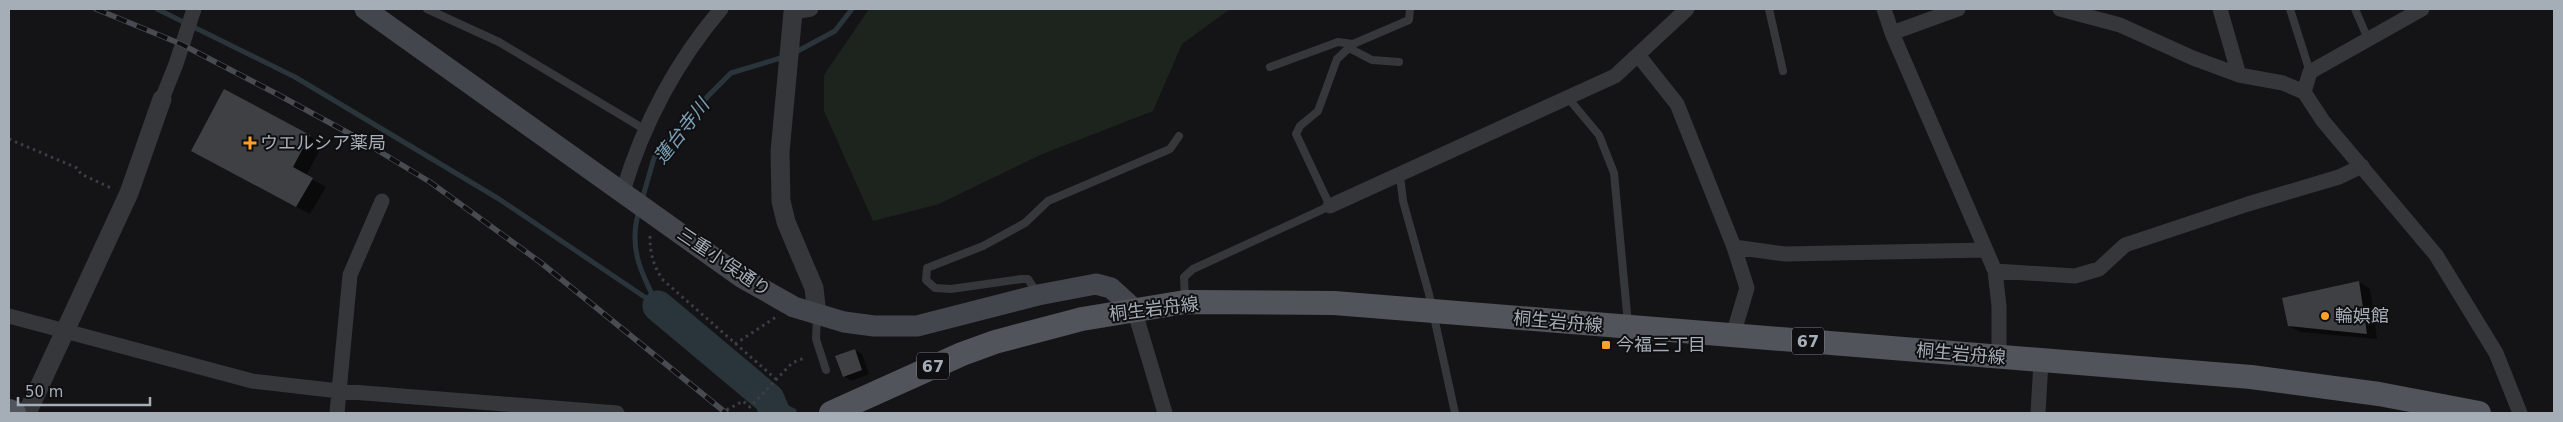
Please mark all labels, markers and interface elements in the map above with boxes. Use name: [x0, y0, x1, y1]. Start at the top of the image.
water label: 蓮台寺川: [649, 93, 714, 168]
place label: ウエルシア薬局: [260, 132, 386, 153]
marker: ウエルシア薬局: [244, 137, 256, 149]
street label: 三重小俣通り: [674, 223, 775, 300]
street label: 桐生岩舟線: [1108, 293, 1200, 324]
place label: 輪娯館: [2335, 305, 2389, 326]
street label: 桐生岩舟線: [1512, 307, 1604, 336]
marker: 輪娯館: [2319, 310, 2331, 322]
road number: 67: [1792, 328, 1824, 354]
place label: 今福三丁目: [1616, 334, 1706, 355]
marker: 今福三丁目: [1600, 339, 1612, 351]
street label: 桐生岩舟線: [1915, 339, 2007, 368]
road number: 67: [917, 352, 949, 380]
scale bar: [18, 374, 150, 406]
text: 50 m: [25, 383, 63, 401]

